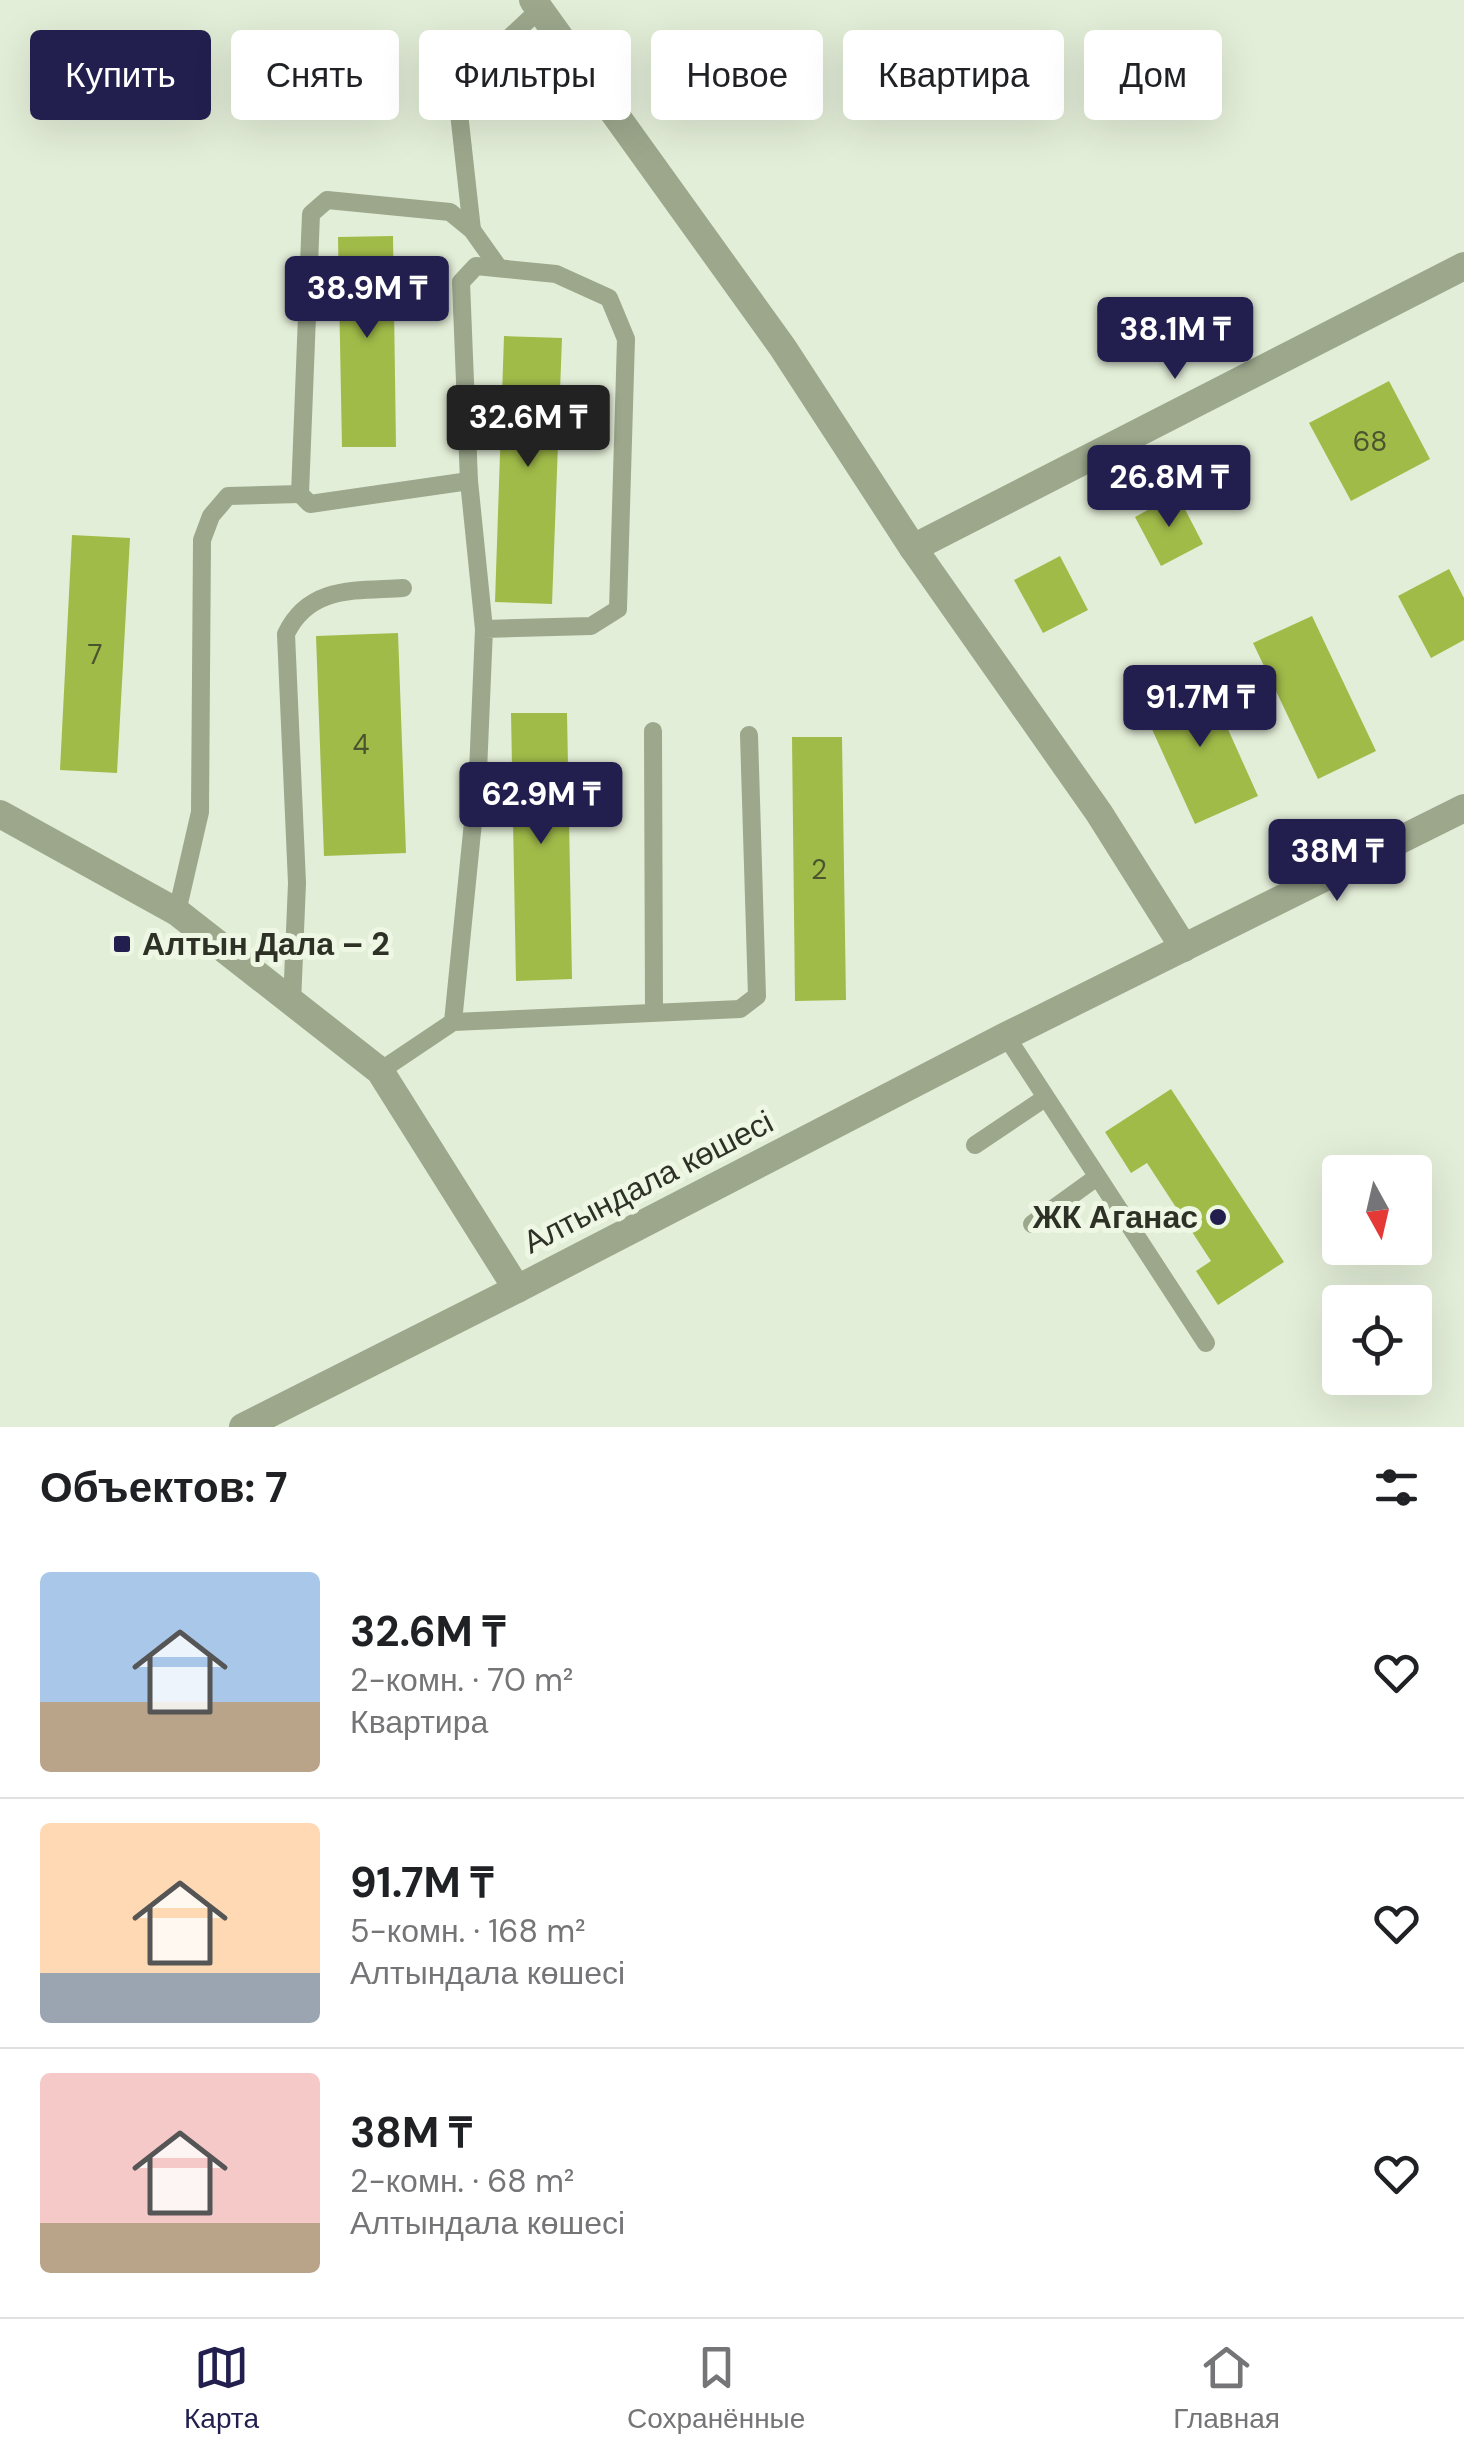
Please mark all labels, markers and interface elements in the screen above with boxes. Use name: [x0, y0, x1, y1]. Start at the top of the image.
chip: Купить: [30, 30, 211, 120]
chip: Снять: [231, 30, 399, 120]
chip: Фильтры: [419, 30, 631, 120]
chip: Новое: [651, 30, 823, 120]
chip: Квартира: [843, 30, 1064, 120]
chip: Дом: [1084, 30, 1222, 120]
pin: 38.9M ₸: [275, 256, 459, 341]
text: 38.9M ₸: [307, 267, 427, 309]
pin: 38.1M ₸: [1083, 297, 1267, 382]
text: 38.1M ₸: [1119, 308, 1231, 350]
pin: 32.6M ₸: [436, 385, 620, 470]
text: 32.6M ₸: [469, 396, 587, 438]
house number: 68: [1353, 423, 1387, 460]
pin: 26.8M ₸: [1077, 445, 1261, 530]
text: 26.8M ₸: [1109, 456, 1229, 498]
house number: 7: [88, 636, 102, 673]
pin: 91.7M ₸: [1108, 665, 1292, 750]
text: 91.7M ₸: [1145, 676, 1255, 718]
house number: 4: [353, 726, 370, 763]
pin: 62.9M ₸: [449, 762, 633, 847]
text: 62.9M ₸: [481, 773, 601, 815]
pin: 38M ₸: [1267, 819, 1407, 904]
text: 38M ₸: [1291, 830, 1383, 872]
house number: 2: [811, 851, 827, 888]
place label: Алтын Дала – 2: [142, 923, 390, 965]
marker: Алтын Дала – 2: [111, 933, 133, 955]
street label: Алтындала көшесі: [516, 1101, 780, 1263]
north arrow: [1322, 1155, 1432, 1265]
map controls: [1322, 1155, 1432, 1395]
place label: ЖК Аганас: [1032, 1196, 1198, 1238]
marker: ЖК Аганас: [1207, 1206, 1229, 1228]
button: locate: [1322, 1285, 1432, 1395]
text: Объектов: 7: [40, 1460, 288, 1515]
icon: filters: [1369, 1460, 1424, 1515]
text: 32.6M ₸: [350, 1604, 506, 1659]
icon: home: [120, 1612, 240, 1732]
icon: heart: [1369, 1645, 1424, 1700]
text: 2-комн. · 70 m²: [350, 1659, 573, 1701]
text: Квартира: [350, 1701, 488, 1743]
text: 91.7M ₸: [350, 1855, 494, 1910]
icon: home: [120, 1863, 240, 1983]
icon: heart: [1369, 1896, 1424, 1951]
text: 5-комн. · 168 m²: [350, 1910, 585, 1952]
text: Алтындала көшесі: [350, 1952, 625, 1994]
text: 38M ₸: [350, 2105, 472, 2160]
icon: home: [120, 2113, 240, 2233]
icon: heart: [1369, 2146, 1424, 2201]
text: 2-комн. · 68 m²: [350, 2160, 574, 2202]
text: Алтындала көшесі: [350, 2202, 625, 2244]
tab: Карта: [184, 2340, 259, 2437]
tab: Сохранённые: [627, 2340, 805, 2437]
tab: Главная: [1173, 2340, 1280, 2437]

